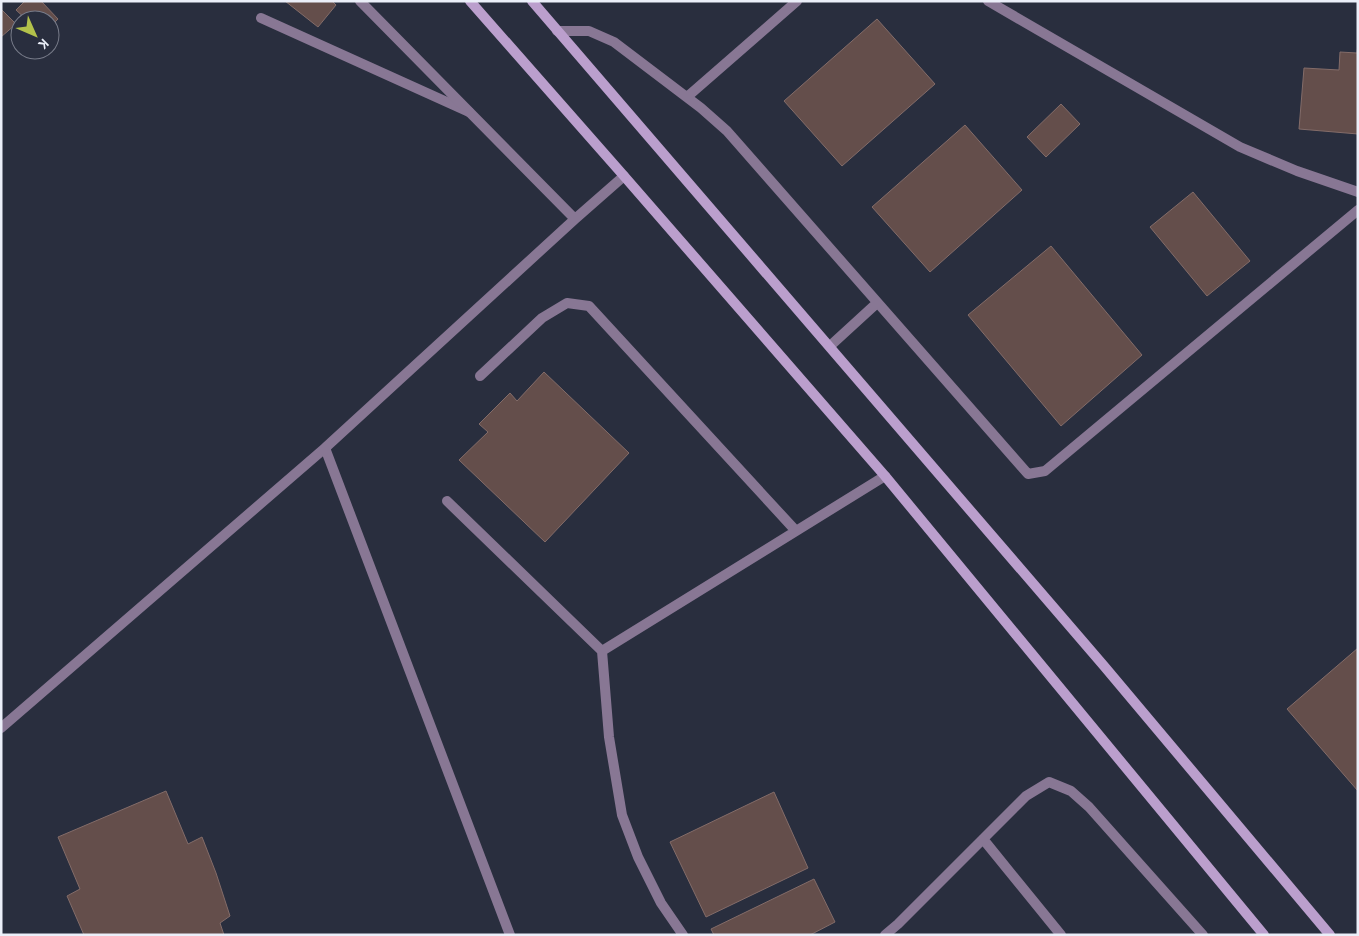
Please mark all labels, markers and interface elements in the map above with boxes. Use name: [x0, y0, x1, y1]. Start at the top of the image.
north arrow: [10, 10, 60, 60]
text: K: [35, 36, 51, 52]

